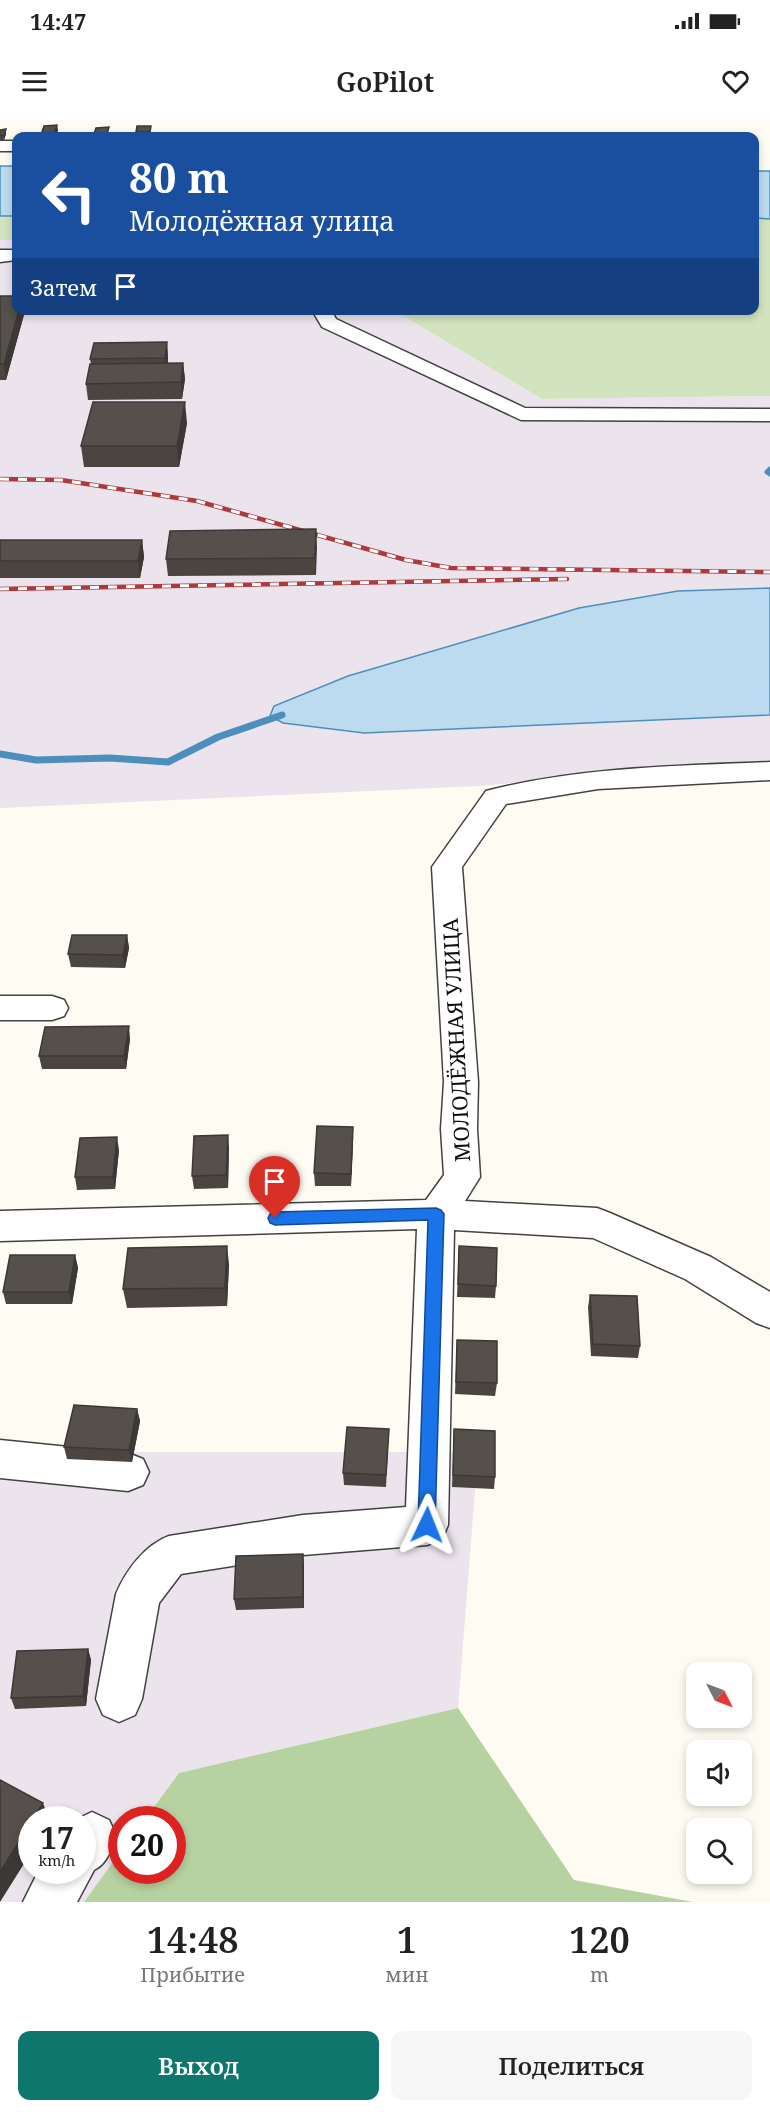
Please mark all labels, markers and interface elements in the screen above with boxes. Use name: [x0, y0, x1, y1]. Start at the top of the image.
text: 14:47: [30, 6, 86, 36]
text: GoPilot: [336, 63, 434, 100]
icon: menu: [18, 65, 51, 98]
icon: heart: [719, 65, 752, 98]
text: 80 m: [129, 148, 229, 205]
icon: left: [30, 156, 108, 234]
text: Молодёжная улица: [129, 202, 395, 239]
icon: arrive: [109, 270, 142, 303]
text: Затем: [30, 272, 97, 302]
street label: МОЛОДЁЖНАЯ УЛИЦА: [436, 917, 476, 1163]
pin: [249, 1156, 300, 1218]
icon: arrive: [258, 1165, 291, 1198]
position arrow: [395, 1493, 459, 1557]
north arrow: [686, 1662, 752, 1728]
map controls: [686, 1662, 752, 1884]
button: sound: [686, 1740, 752, 1806]
speed limit sign: 20: [108, 1806, 186, 1884]
text: 17: [40, 1817, 74, 1858]
button: search: [686, 1818, 752, 1884]
text: km/h: [39, 1850, 75, 1870]
text: 14:48: [147, 1915, 239, 1964]
text: 1: [397, 1915, 417, 1964]
text: 120: [569, 1915, 630, 1964]
text: Прибытие: [140, 1961, 245, 1988]
text: мин: [385, 1961, 429, 1988]
text: m: [590, 1961, 609, 1988]
button: Выход: [18, 2031, 379, 2100]
button: Поделиться: [391, 2031, 752, 2100]

